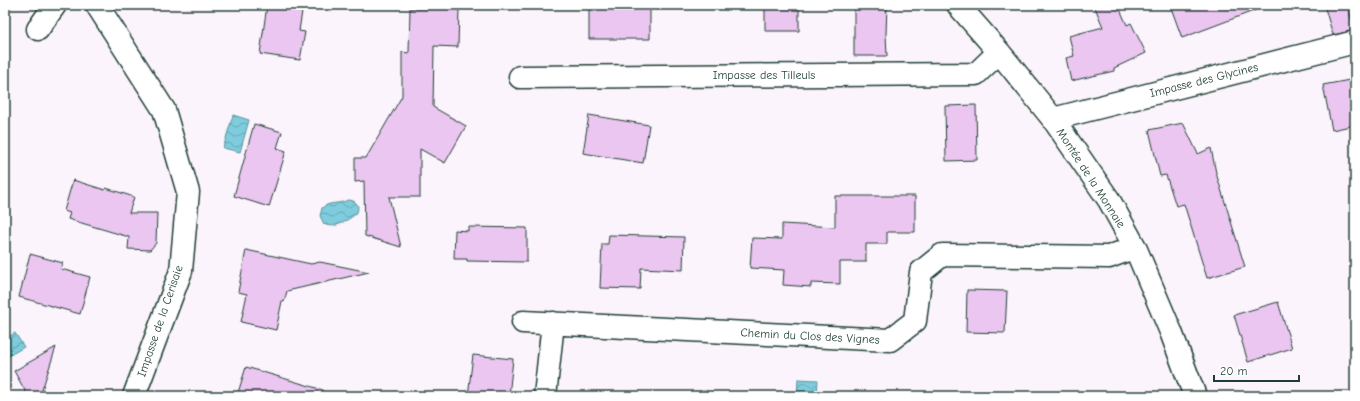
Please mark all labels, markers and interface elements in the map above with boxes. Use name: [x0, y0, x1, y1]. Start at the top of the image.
street label: Impasse des Glycines: [1148, 60, 1260, 100]
street label: Impasse des Tilleuls: [713, 68, 815, 82]
street label: Montée de la Monnaie: [1054, 126, 1128, 230]
street label: Impasse de la Cerisaie: [134, 263, 186, 379]
street label: Chemin du Clos des Vignes: [740, 325, 880, 347]
scale bar: [1214, 357, 1299, 383]
text: 20 m: [1220, 364, 1248, 378]

